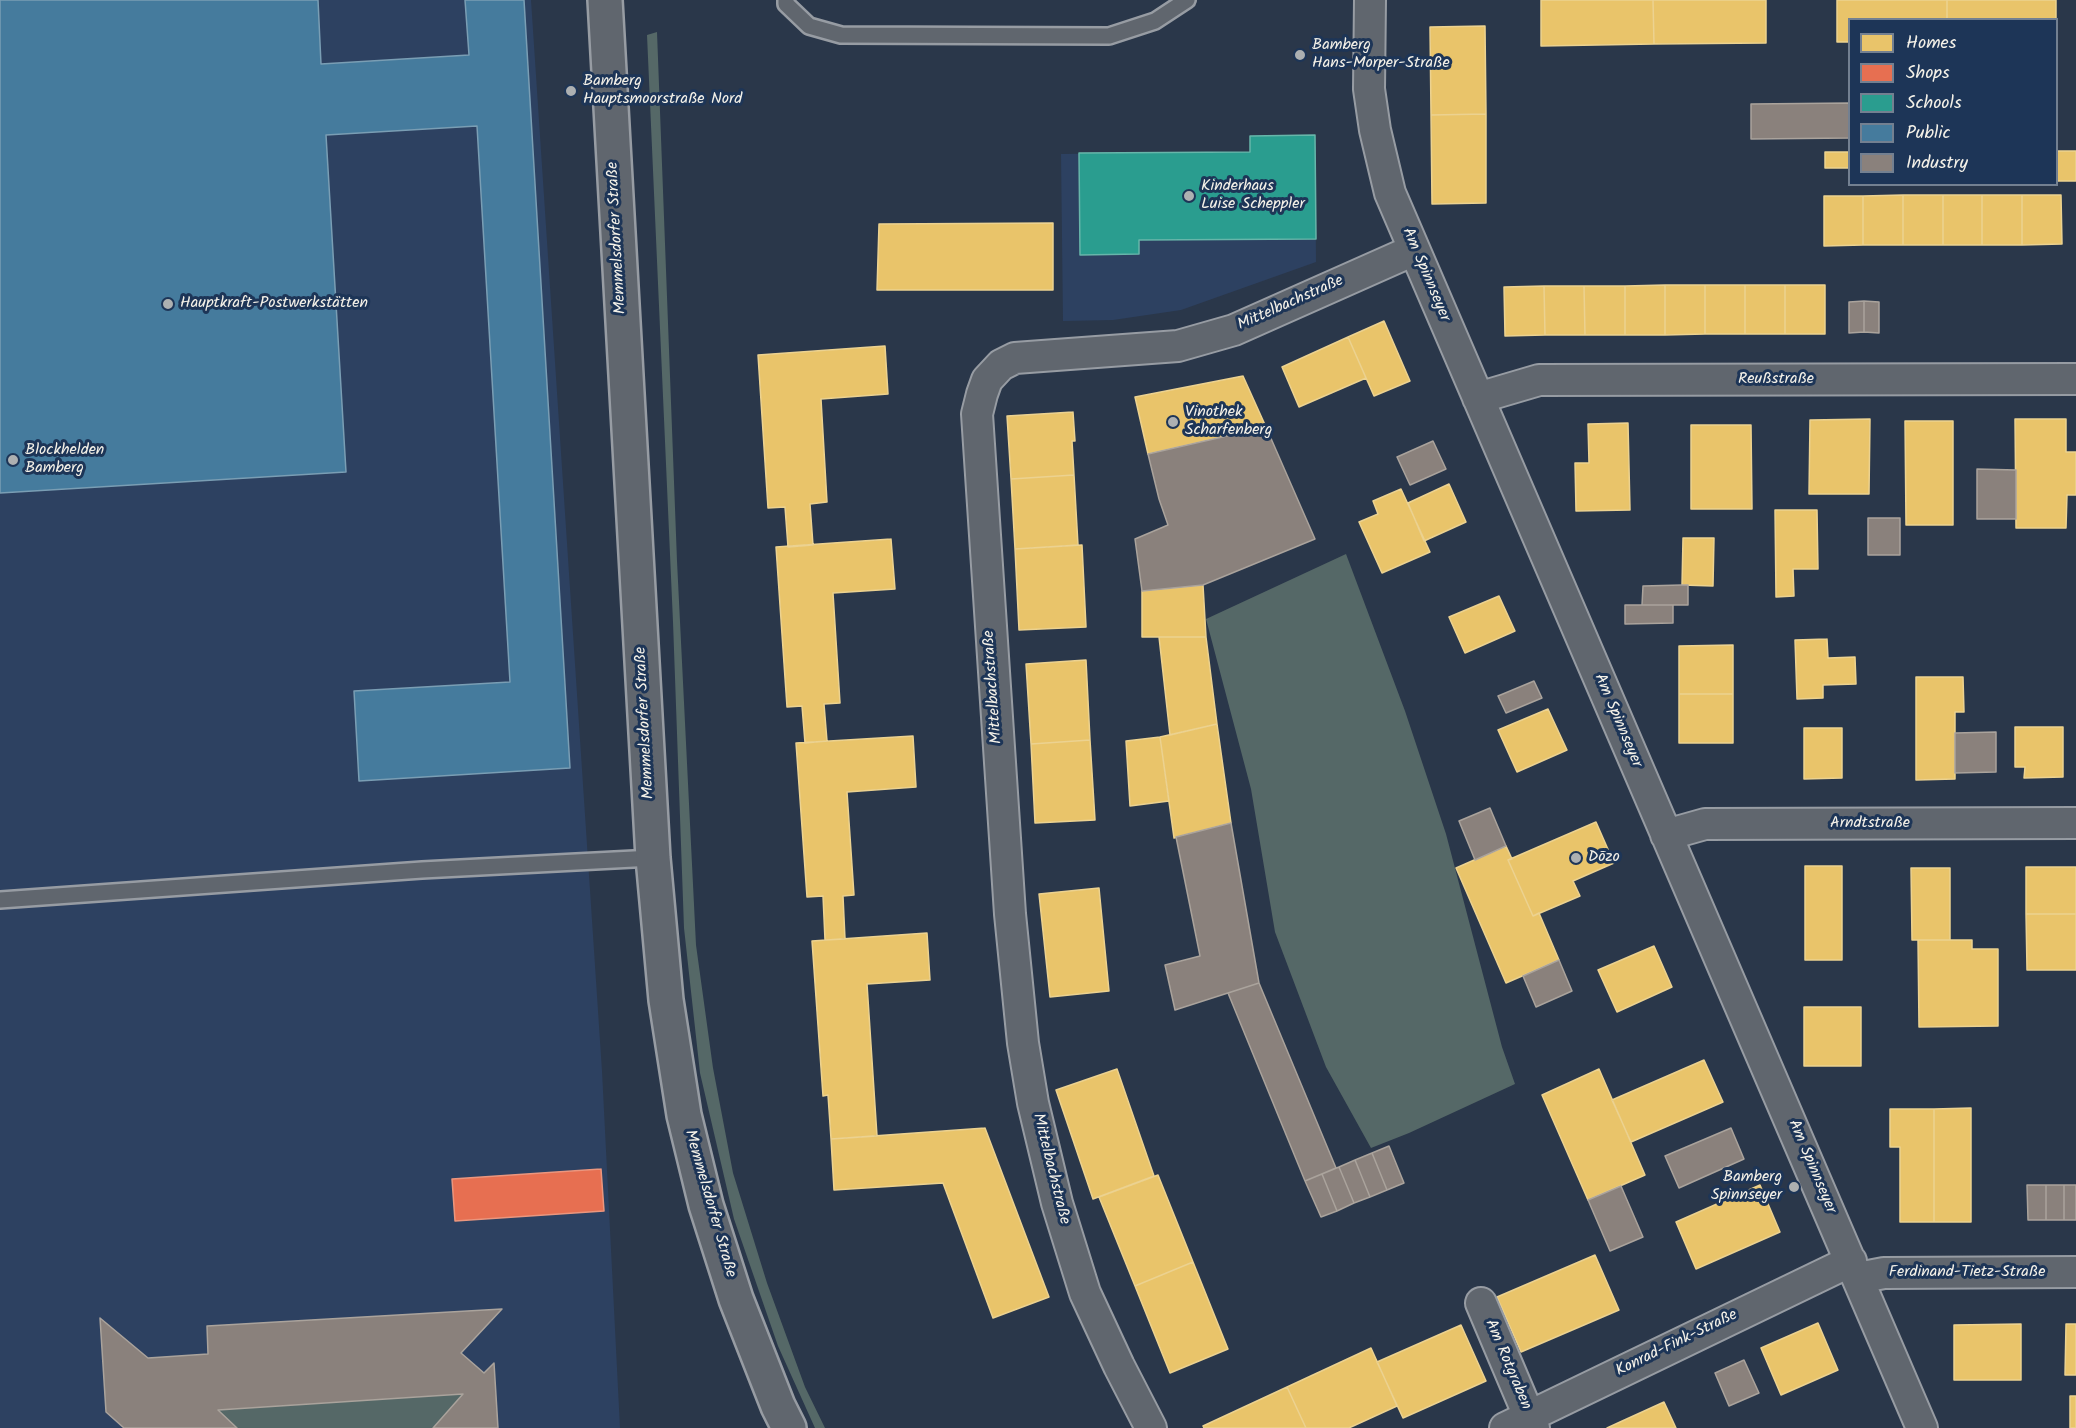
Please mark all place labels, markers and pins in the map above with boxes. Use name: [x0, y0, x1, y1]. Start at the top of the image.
place label: Bamberg Hans-Morper-Straße: [1312, 36, 1450, 74]
marker: Bamberg Hans-Morper-Straße: [1293, 48, 1307, 62]
place label: Bamberg Hauptsmoorstraße Nord: [583, 72, 742, 110]
marker: Bamberg Hauptsmoorstraße Nord: [564, 84, 578, 98]
place label: Kinderhaus Luise Scheppler: [1201, 177, 1305, 215]
marker: Kinderhaus Luise Scheppler: [1182, 189, 1196, 203]
place label: Hauptkraft-Postwerkstätten: [180, 294, 368, 314]
marker: Hauptkraft-Postwerkstätten: [161, 297, 175, 311]
place label: Vinothek Scharfenberg: [1185, 403, 1272, 441]
marker: Vinothek Scharfenberg: [1166, 415, 1180, 429]
place label: Blockhelden Bamberg: [25, 441, 104, 479]
marker: Blockhelden Bamberg: [6, 453, 20, 467]
place label: Dōzo: [1588, 848, 1620, 868]
marker: Dōzo: [1569, 851, 1583, 865]
place label: Bamberg Spinnseyer: [1711, 1168, 1782, 1206]
marker: Bamberg Spinnseyer: [1787, 1180, 1801, 1194]

